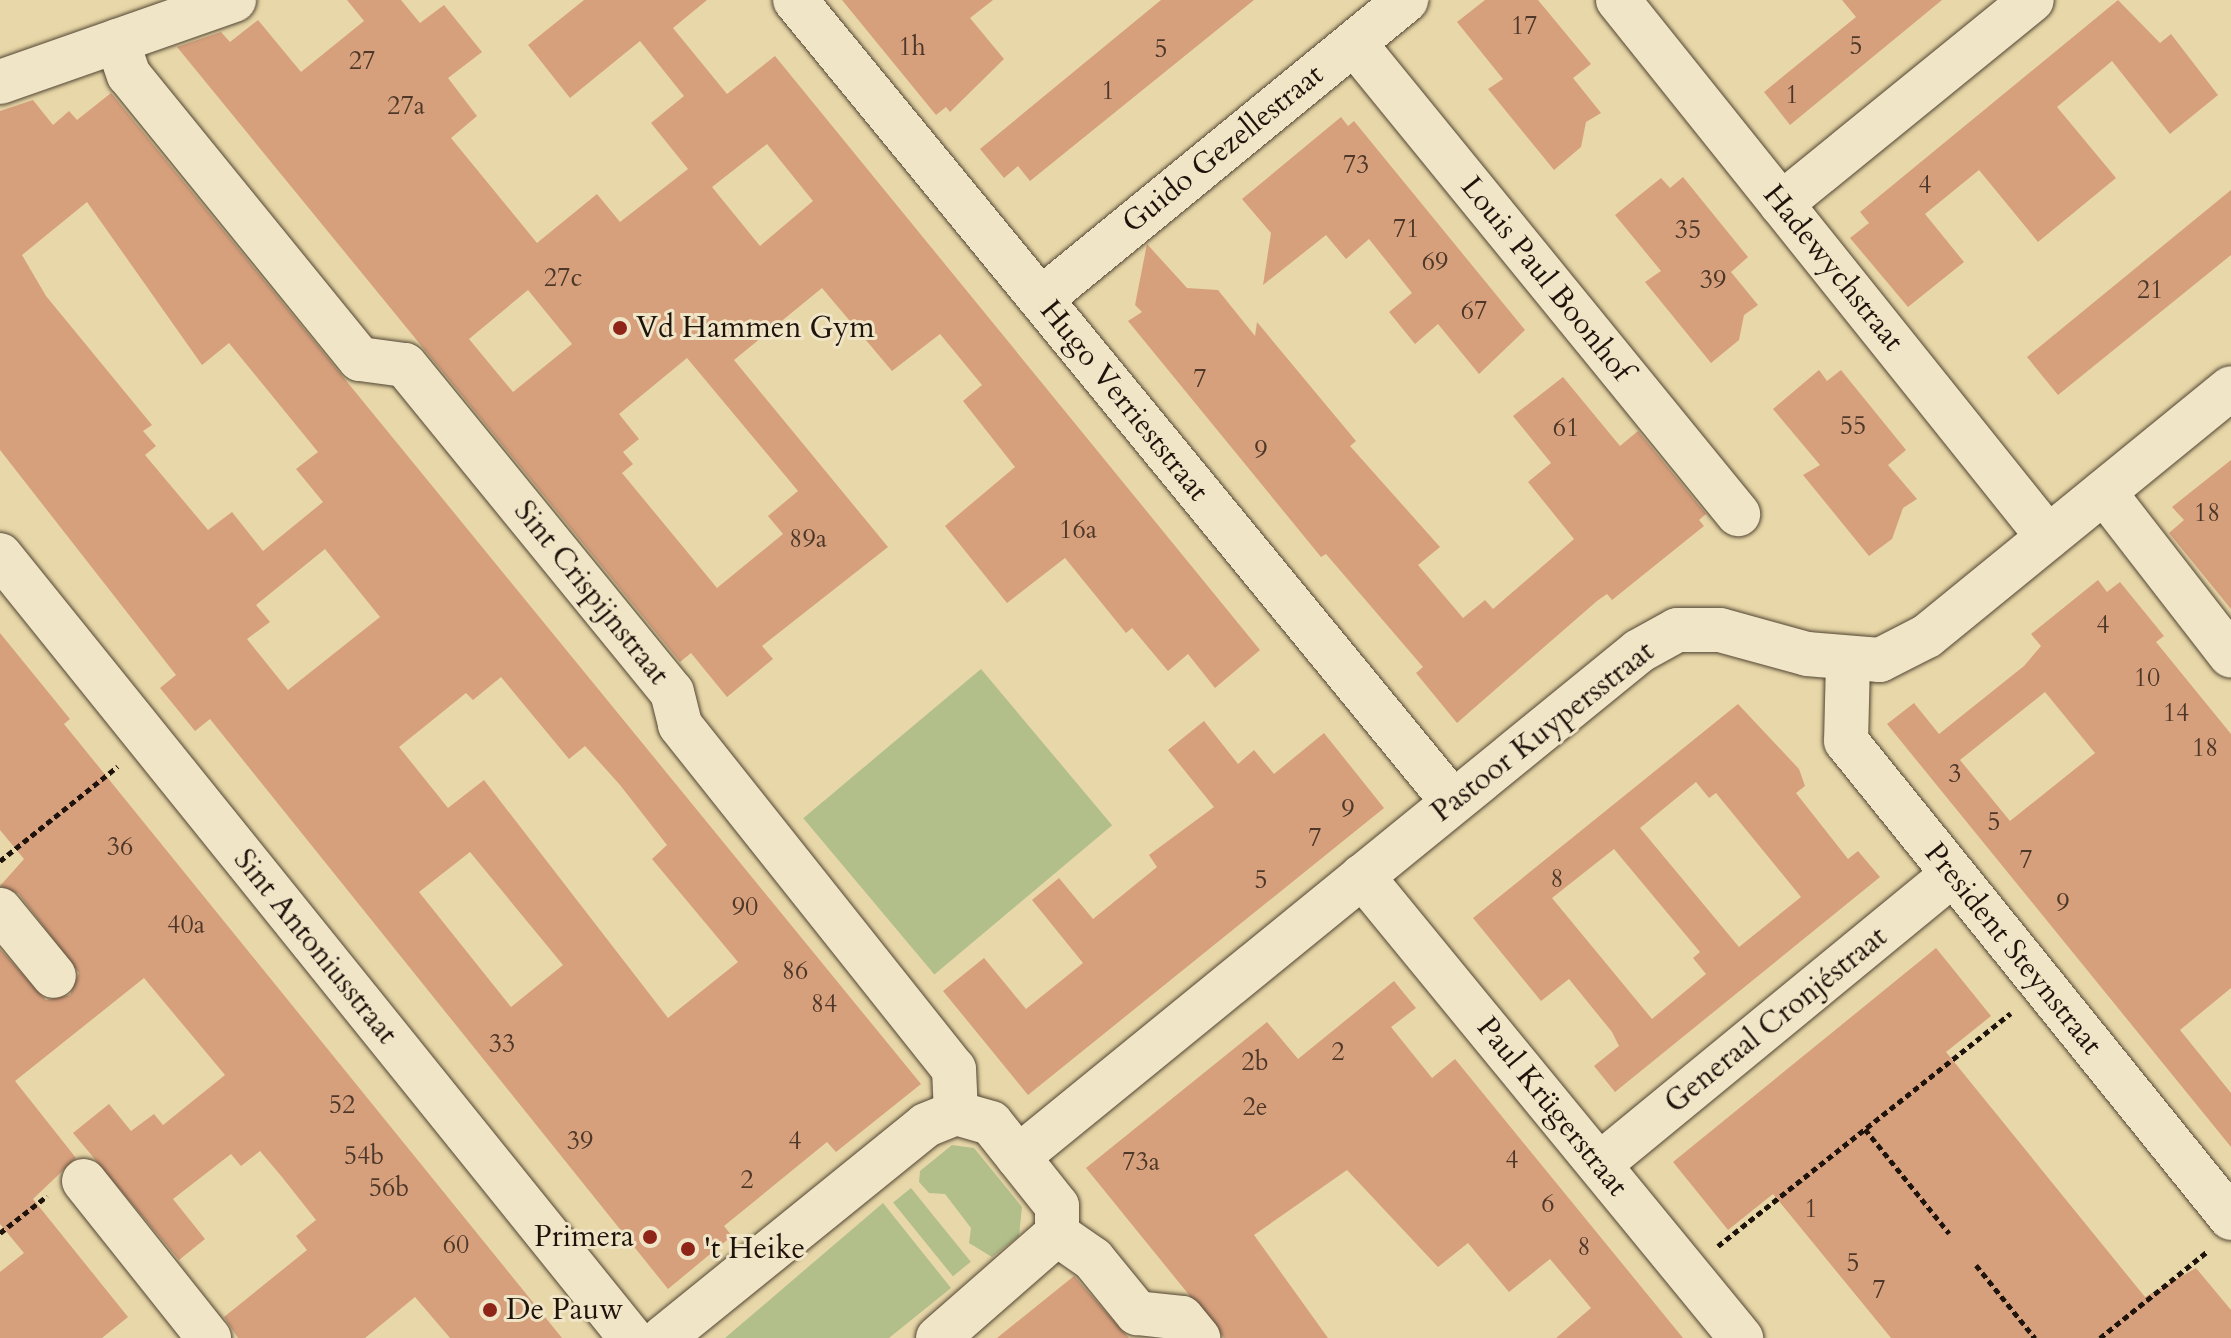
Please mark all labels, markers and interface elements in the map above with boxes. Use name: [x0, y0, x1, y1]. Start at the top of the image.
house number: 17: [1511, 10, 1537, 42]
house number: 5: [1849, 30, 1863, 62]
house number: 1h: [898, 31, 926, 63]
house number: 5: [1154, 33, 1168, 65]
house number: 27: [349, 45, 375, 77]
street label: Guido Gezellestraat: [1115, 57, 1331, 241]
house number: 1: [1101, 75, 1115, 107]
house number: 1: [1785, 79, 1799, 111]
house number: 27a: [387, 90, 425, 122]
house number: 73: [1343, 149, 1369, 181]
house number: 4: [1918, 169, 1932, 201]
street label: Louis Paul Boonhof: [1453, 170, 1639, 388]
street label: Hadewychstraat: [1755, 178, 1911, 358]
house number: 71: [1393, 213, 1419, 245]
house number: 35: [1675, 214, 1701, 246]
house number: 69: [1422, 246, 1448, 278]
house number: 27c: [544, 262, 582, 294]
house number: 39: [1700, 264, 1726, 296]
house number: 21: [2137, 274, 2163, 306]
street label: Hugo Verrieststraat: [1032, 293, 1216, 509]
house number: 67: [1461, 295, 1487, 327]
place label: Vd Hammen Gym: [636, 310, 875, 346]
marker: Vd Hammen Gym: [611, 319, 629, 337]
house number: 7: [1193, 363, 1207, 395]
house number: 55: [1840, 410, 1866, 442]
house number: 61: [1553, 412, 1579, 444]
house number: 9: [1254, 434, 1268, 466]
street label: Sint Crispijnstraat: [506, 494, 676, 692]
house number: 18: [2194, 497, 2220, 529]
house number: 16a: [1059, 514, 1097, 546]
house number: 89a: [789, 523, 827, 555]
house number: 4: [2096, 609, 2110, 641]
street label: Pastoor Kuypersstraat: [1424, 634, 1662, 830]
house number: 10: [2134, 662, 2160, 694]
house number: 14: [2163, 697, 2189, 729]
house number: 18: [2192, 732, 2218, 764]
house number: 3: [1948, 758, 1962, 790]
house number: 9: [1341, 793, 1355, 825]
house number: 5: [1987, 806, 2001, 838]
house number: 7: [1308, 822, 1322, 854]
house number: 36: [107, 831, 133, 863]
street label: President Steynstraat: [1917, 836, 2109, 1062]
street label: Sint Antoniusstraat: [225, 842, 405, 1052]
house number: 7: [2019, 844, 2033, 876]
house number: 8: [1550, 863, 1564, 895]
house number: 5: [1254, 864, 1268, 896]
house number: 9: [2056, 887, 2070, 919]
house number: 90: [732, 891, 758, 923]
house number: 40a: [167, 909, 205, 941]
street label: Generaal Cronjéstraat: [1658, 919, 1894, 1121]
house number: 86: [782, 955, 808, 987]
house number: 84: [811, 988, 837, 1020]
street label: Paul Krügerstraat: [1469, 1010, 1635, 1204]
house number: 33: [489, 1028, 515, 1060]
house number: 2: [1331, 1036, 1345, 1068]
house number: 2b: [1241, 1046, 1269, 1078]
house number: 52: [329, 1089, 355, 1121]
house number: 2e: [1242, 1091, 1268, 1123]
house number: 39: [567, 1125, 593, 1157]
house number: 4: [788, 1125, 802, 1157]
house number: 54b: [344, 1140, 384, 1172]
house number: 4: [1505, 1144, 1519, 1176]
house number: 73a: [1122, 1146, 1160, 1178]
house number: 2: [740, 1164, 754, 1196]
house number: 56b: [369, 1172, 409, 1204]
house number: 6: [1541, 1188, 1555, 1220]
house number: 1: [1804, 1193, 1818, 1225]
place label: Primera: [534, 1219, 634, 1255]
marker: Primera: [641, 1228, 659, 1246]
house number: 60: [443, 1229, 469, 1261]
place label: 't Heike: [704, 1231, 805, 1267]
house number: 8: [1577, 1231, 1591, 1263]
marker: 't Heike: [679, 1240, 697, 1258]
house number: 5: [1846, 1247, 1860, 1279]
house number: 7: [1872, 1274, 1886, 1306]
place label: De Pauw: [506, 1292, 623, 1328]
marker: De Pauw: [481, 1301, 499, 1319]

